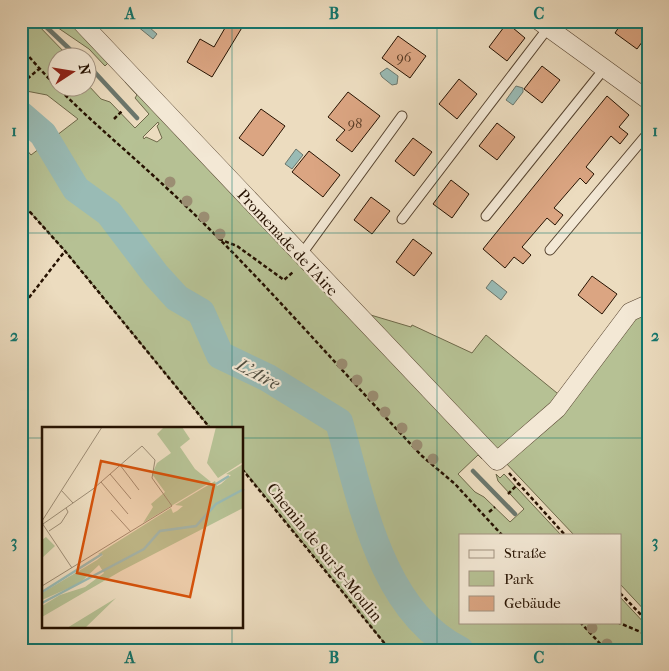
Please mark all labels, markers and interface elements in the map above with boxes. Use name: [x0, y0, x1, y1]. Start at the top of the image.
text: A: [124, 4, 136, 23]
text: B: [329, 4, 339, 23]
text: C: [534, 4, 545, 23]
north arrow: [48, 48, 98, 98]
house number: 96: [397, 49, 412, 66]
text: N: [75, 62, 94, 77]
house number: 98: [348, 115, 362, 132]
text: 1: [11, 121, 17, 140]
text: 1: [652, 121, 658, 140]
street label: Promenade de l'Aire: [233, 185, 342, 300]
text: 2: [10, 326, 18, 345]
text: 2: [651, 326, 659, 345]
water label: L'Aire: [231, 353, 284, 395]
inset map: [42, 427, 244, 628]
street label: Chemin de Sur-le-Moulin: [263, 479, 387, 626]
text: 3: [11, 532, 17, 552]
text: 3: [652, 532, 658, 552]
legend: [459, 534, 622, 624]
text: Straße: [504, 544, 547, 562]
text: Park: [504, 570, 534, 588]
text: Gebäude: [504, 594, 561, 612]
text: A: [124, 648, 136, 667]
text: B: [329, 648, 339, 667]
text: C: [534, 648, 545, 667]

